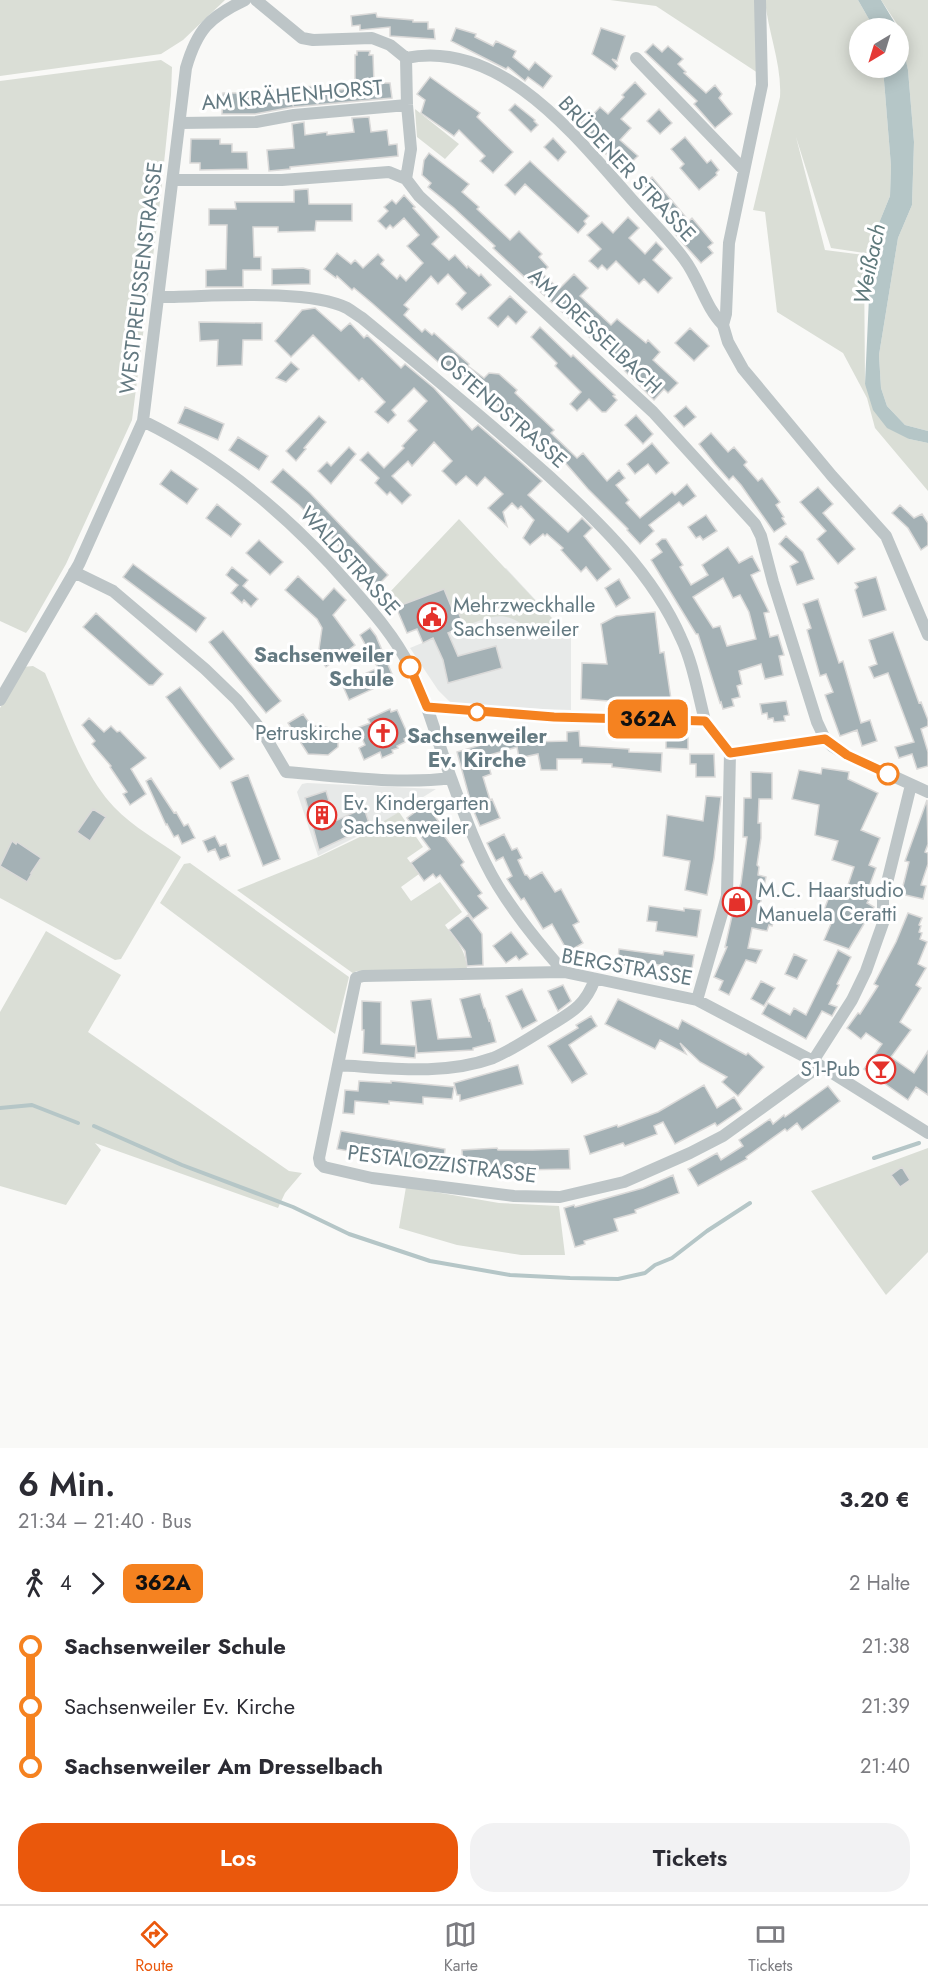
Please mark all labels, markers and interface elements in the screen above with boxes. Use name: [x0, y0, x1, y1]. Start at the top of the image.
north arrow: [849, 18, 909, 78]
map controls: [849, 18, 909, 78]
street label: AM KRÄHENHORST: [200, 72, 384, 118]
street label: BRÜDENER STRASSE: [551, 89, 703, 249]
street label: WESTPREUSSENSTRASSE: [112, 160, 170, 396]
water label: Weißach: [845, 221, 893, 307]
street label: AM DRESSELBACH: [522, 261, 668, 401]
street label: OSTENDSTRASSE: [432, 347, 574, 475]
street label: WALDSTRASSE: [293, 500, 407, 622]
place label: Mehrzweckhalle Sachsenweiler: [453, 590, 596, 644]
public building icon: Mehrzweckhalle Sachsenweiler: [416, 601, 448, 633]
place label: Sachsenweiler Schule: [254, 640, 394, 694]
marker: Sachsenweiler Schule: [399, 656, 421, 678]
line badge: 362A: [606, 700, 690, 738]
marker: Sachsenweiler Ev. Kirche: [468, 703, 486, 721]
text: 362A: [620, 704, 676, 734]
church icon: Petruskirche: [367, 717, 399, 749]
place label: Petruskirche: [255, 718, 362, 748]
place label: Sachsenweiler Ev. Kirche: [407, 721, 547, 775]
unlabelled marker: [877, 763, 899, 785]
place label: Ev. Kindergarten Sachsenweiler: [343, 788, 489, 842]
building icon: Ev. Kindergarten Sachsenweiler: [306, 799, 338, 831]
place label: M.C. Haarstudio Manuela Ceratti: [758, 875, 904, 929]
shop icon: M.C. Haarstudio Manuela Ceratti: [721, 886, 753, 918]
street label: BERGSTRASSE: [559, 941, 695, 993]
bar icon: S1-Pub: [865, 1053, 897, 1085]
place label: S1-Pub: [801, 1054, 860, 1084]
street label: PESTALOZZISTRASSE: [346, 1138, 538, 1190]
text: 6 Min.: [18, 1461, 115, 1508]
text: 3.20 €: [840, 1483, 910, 1515]
text: 21:34 – 21:40 · Bus: [18, 1507, 192, 1536]
icon: walk: [18, 1567, 51, 1600]
icon: forward: [81, 1567, 114, 1600]
text: 362A: [135, 1568, 191, 1598]
text: 4: [60, 1569, 72, 1598]
text: 2 Halte: [849, 1569, 910, 1598]
text: Sachsenweiler Schule: [64, 1630, 286, 1662]
text: 21:38: [862, 1632, 910, 1661]
text: Sachsenweiler Ev. Kirche: [64, 1690, 295, 1722]
text: 21:39: [861, 1692, 910, 1721]
text: Sachsenweiler Am Dresselbach: [64, 1750, 383, 1782]
text: 21:40: [860, 1752, 910, 1781]
button: Los: [18, 1823, 458, 1892]
button: Tickets: [470, 1823, 910, 1892]
tab: Route: [135, 1918, 173, 1977]
tab: Karte: [444, 1918, 478, 1977]
tab: Tickets: [748, 1918, 793, 1977]

